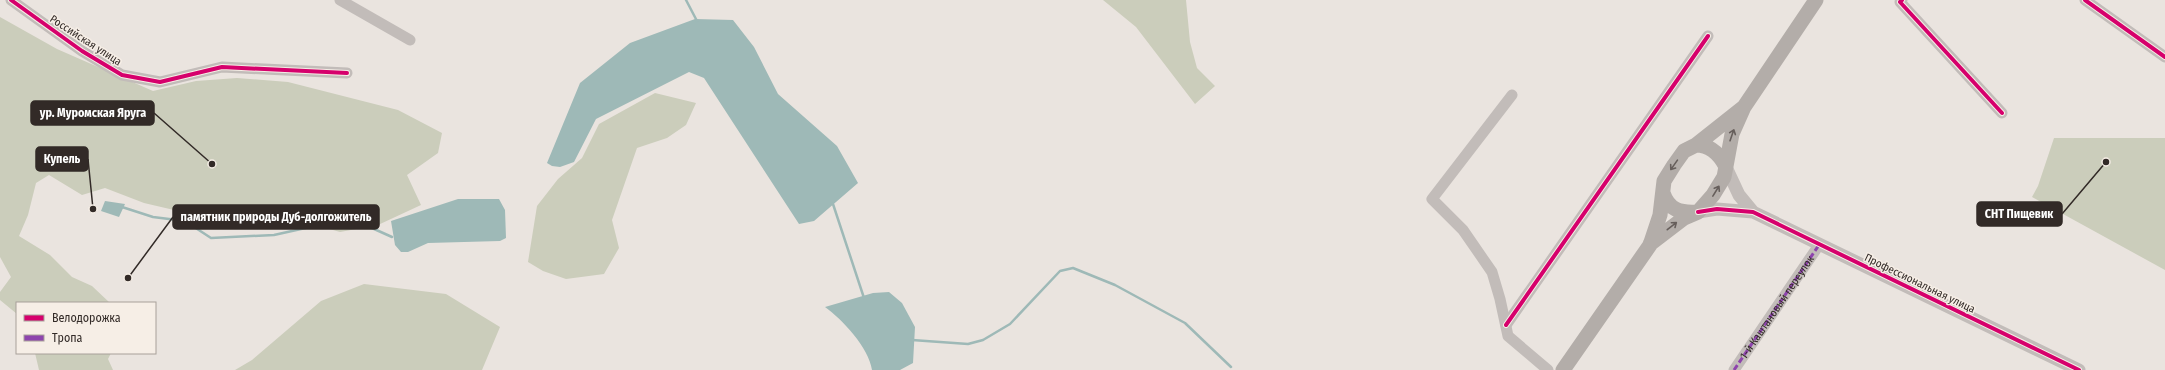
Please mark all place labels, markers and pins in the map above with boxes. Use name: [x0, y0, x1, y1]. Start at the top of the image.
callout: ур. Муромская Яруга: [31, 101, 154, 125]
callout: Купель: [36, 147, 88, 171]
callout: СНТ Пищевик: [1977, 202, 2062, 226]
callout: памятник природы Дуб-долгожитель: [173, 205, 379, 229]

